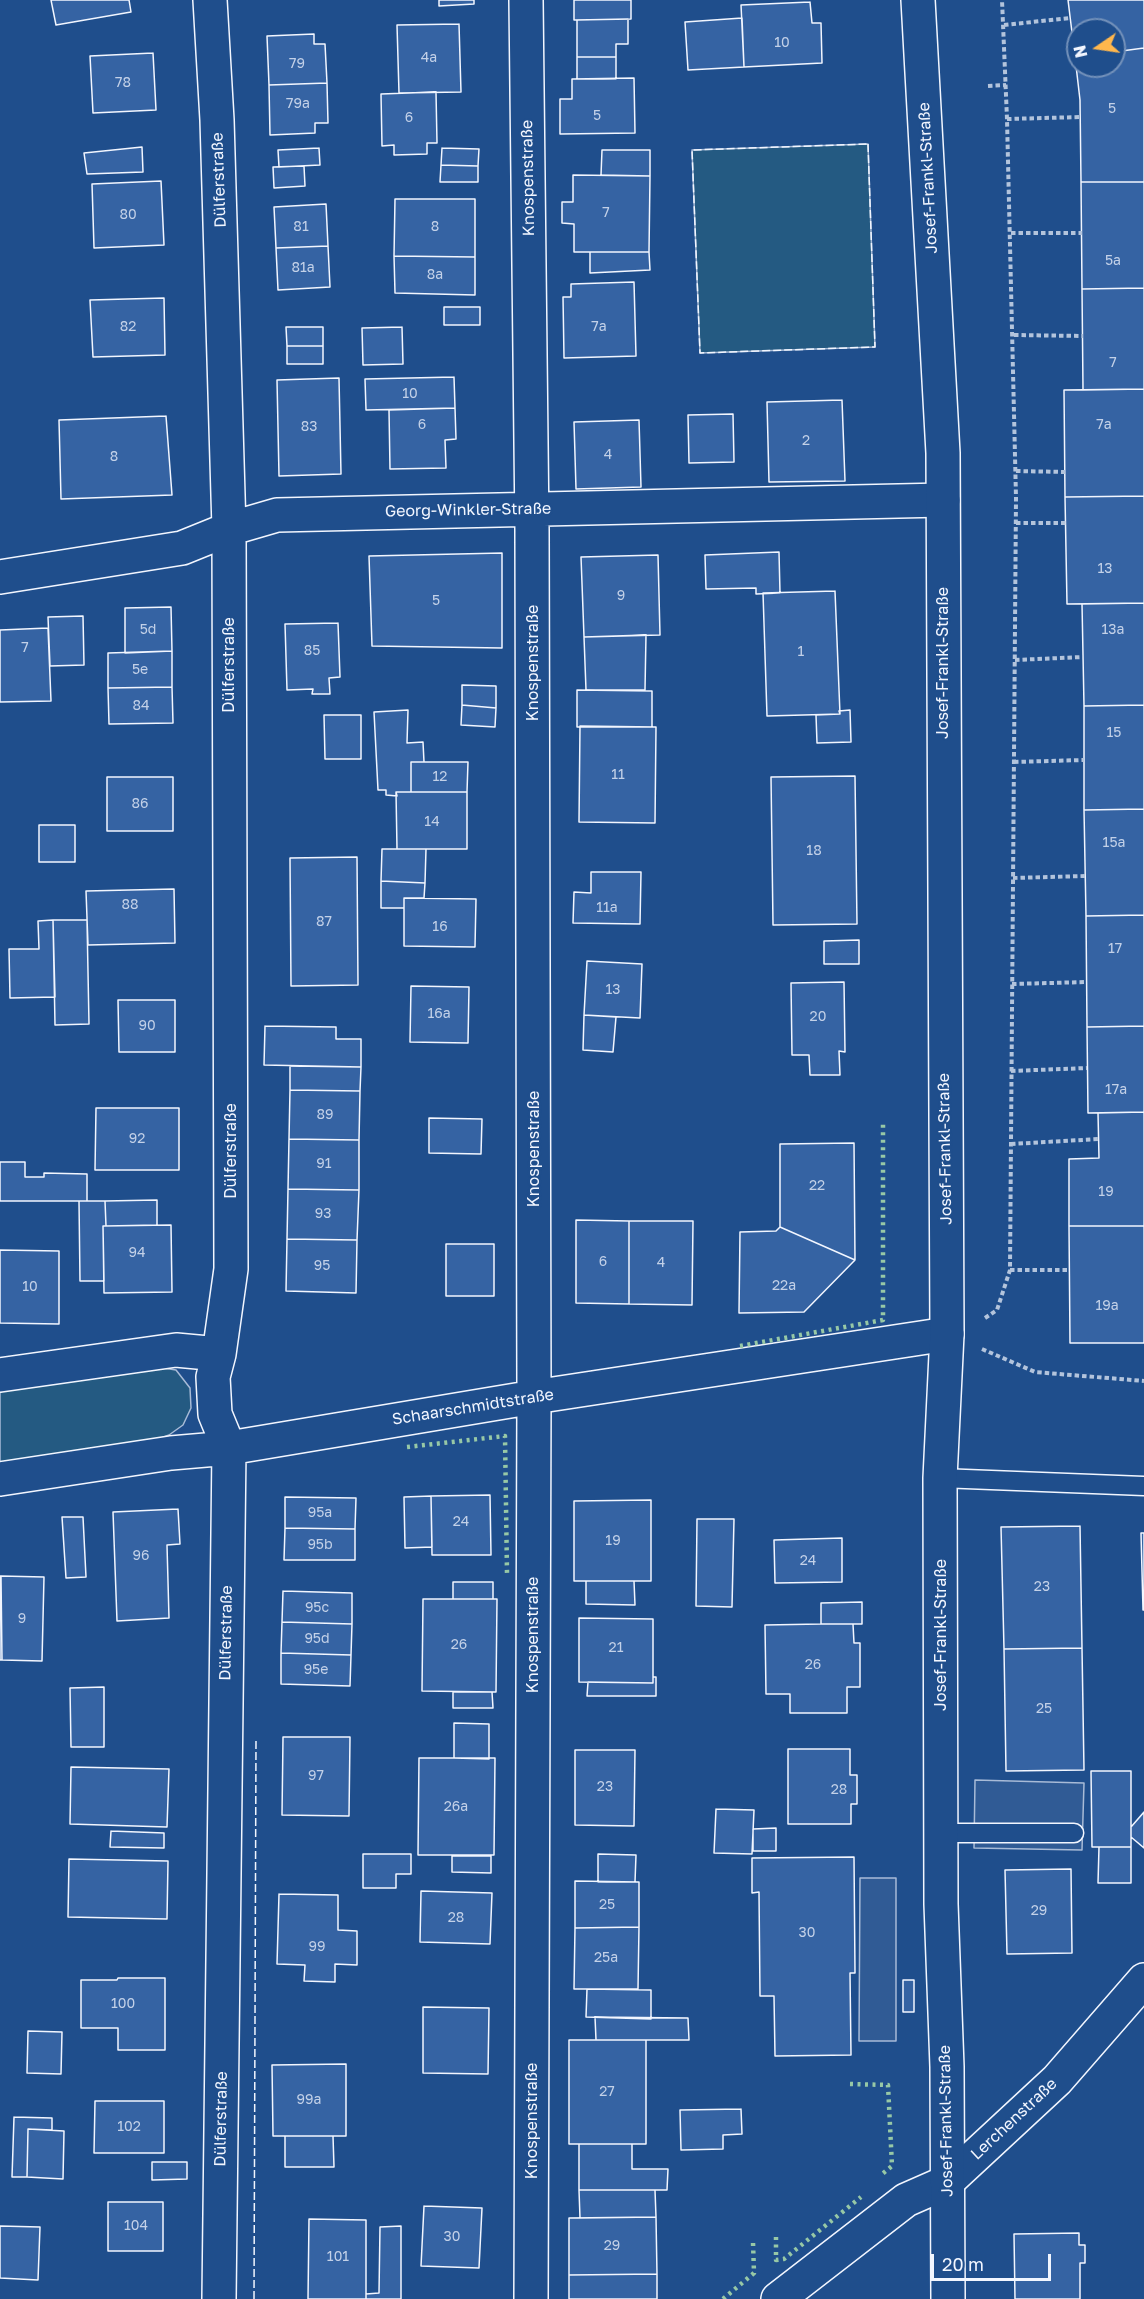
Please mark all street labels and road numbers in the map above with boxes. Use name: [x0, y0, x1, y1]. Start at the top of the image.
street label: Josef-Frankl-Straße: [914, 102, 942, 254]
street label: Knospenstraße: [517, 120, 539, 236]
street label: Dülferstraße: [208, 132, 230, 228]
street label: Georg-Winkler-Straße: [385, 499, 551, 521]
street label: Josef-Frankl-Straße: [933, 587, 953, 739]
street label: Knospenstraße: [523, 605, 543, 721]
street label: Dülferstraße: [219, 617, 239, 713]
street label: Josef-Frankl-Straße: [934, 1073, 956, 1225]
street label: Knospenstraße: [524, 1091, 544, 1207]
street label: Dülferstraße: [221, 1103, 241, 1199]
street label: Schaarschmidtstraße: [391, 1385, 555, 1429]
street label: Josef-Frankl-Straße: [931, 1559, 951, 1711]
street label: Knospenstraße: [523, 1577, 543, 1693]
street label: Dülferstraße: [216, 1585, 236, 1681]
street label: Josef-Frankl-Straße: [935, 2045, 957, 2197]
street label: Knospenstraße: [522, 2063, 542, 2179]
street label: Dülferstraße: [211, 2071, 231, 2167]
street label: Lerchenstraße: [967, 2074, 1061, 2164]

